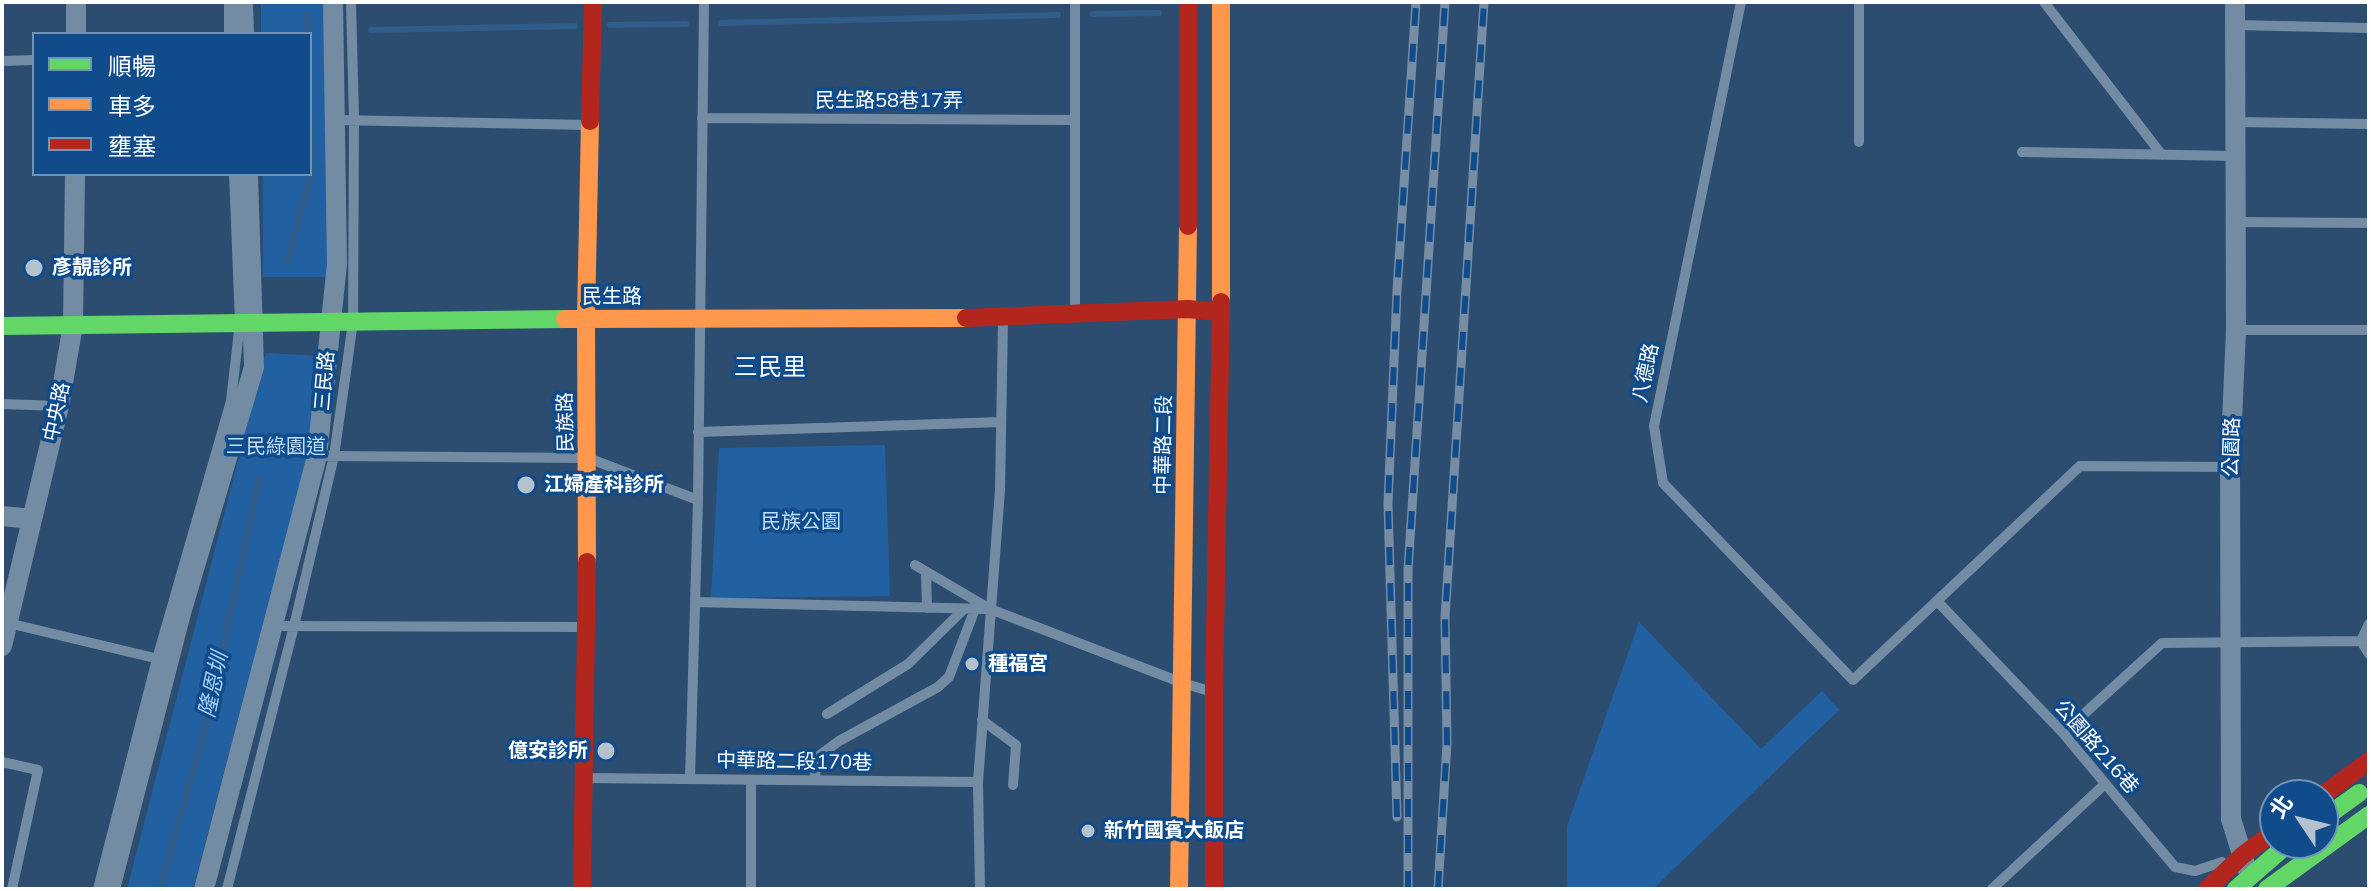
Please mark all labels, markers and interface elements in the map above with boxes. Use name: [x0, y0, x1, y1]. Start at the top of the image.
legend: [32, 32, 312, 176]
text: 順暢: [108, 51, 156, 81]
street label: 民生路58巷17弄: [815, 89, 963, 113]
text: 車多: [108, 91, 156, 121]
text: 壅塞: [108, 131, 156, 161]
place label: 彥靚診所: [52, 256, 132, 280]
marker: 彥靚診所: [23, 257, 45, 279]
street label: 民生路: [582, 285, 642, 309]
street label: 八德路: [1628, 341, 1664, 405]
street label: 三民路: [310, 350, 340, 412]
district label: 三民里: [734, 354, 806, 382]
street label: 中央路: [39, 380, 75, 444]
street label: 民族路: [553, 392, 579, 452]
street label: 中華路二段: [1151, 395, 1177, 495]
street label: 公園路: [2219, 417, 2245, 477]
park label: 三民綠園道: [226, 435, 326, 459]
place label: 江婦產科診所: [544, 473, 664, 497]
marker: 江婦產科診所: [515, 474, 537, 496]
park label: 民族公園: [761, 510, 841, 534]
water label: 隆恩圳: [194, 650, 234, 720]
place label: 種福宮: [988, 652, 1048, 676]
marker: 種福宮: [963, 655, 981, 673]
street label: 公園路216巷: [2049, 695, 2143, 799]
place label: 億安診所: [508, 739, 588, 763]
marker: 億安診所: [595, 740, 617, 762]
street label: 中華路二段170巷: [716, 749, 872, 775]
north arrow: [2259, 779, 2339, 859]
text: 北: [2263, 789, 2299, 823]
place label: 新竹國賓大飯店: [1104, 819, 1244, 843]
marker: 新竹國賓大飯店: [1079, 822, 1097, 840]

